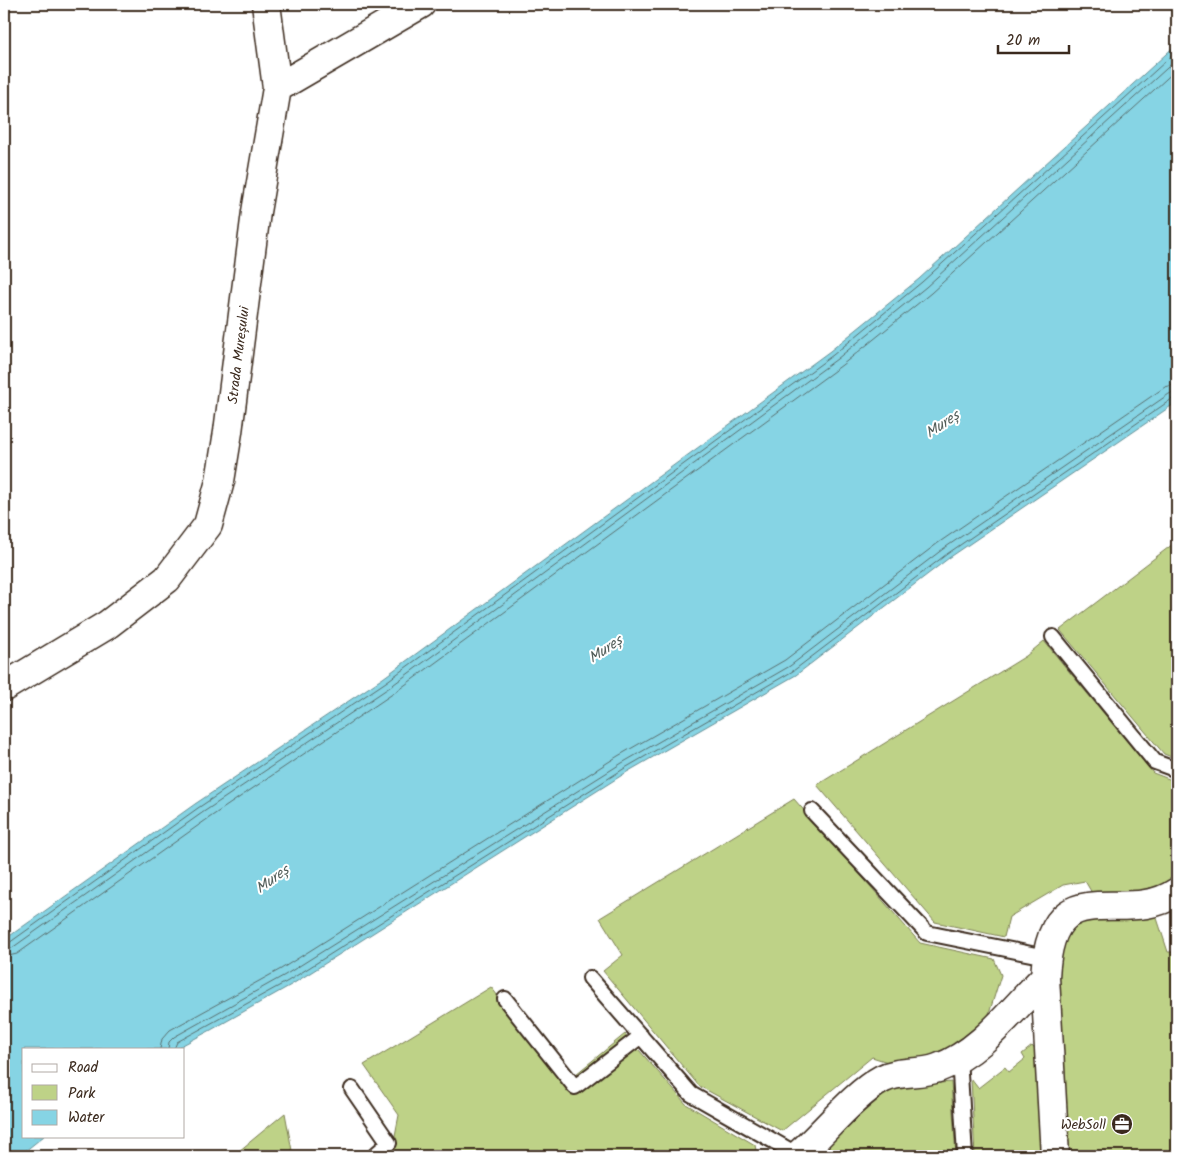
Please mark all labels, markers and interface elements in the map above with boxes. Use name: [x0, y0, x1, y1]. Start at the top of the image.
scale bar: [998, 22, 1070, 54]
text: 20 m: [1006, 29, 1040, 53]
street label: Strada Mureșului: [222, 304, 256, 405]
water label: Mureș: [920, 404, 966, 445]
water label: Mureș: [583, 629, 629, 670]
water label: Mureș: [251, 858, 296, 900]
legend: [22, 1048, 185, 1138]
text: Road: [68, 1056, 99, 1080]
text: Park: [68, 1082, 96, 1106]
text: Water: [68, 1106, 105, 1130]
office icon: WebSoll: [1110, 1112, 1134, 1136]
place label: WebSoll: [1061, 1114, 1107, 1136]

